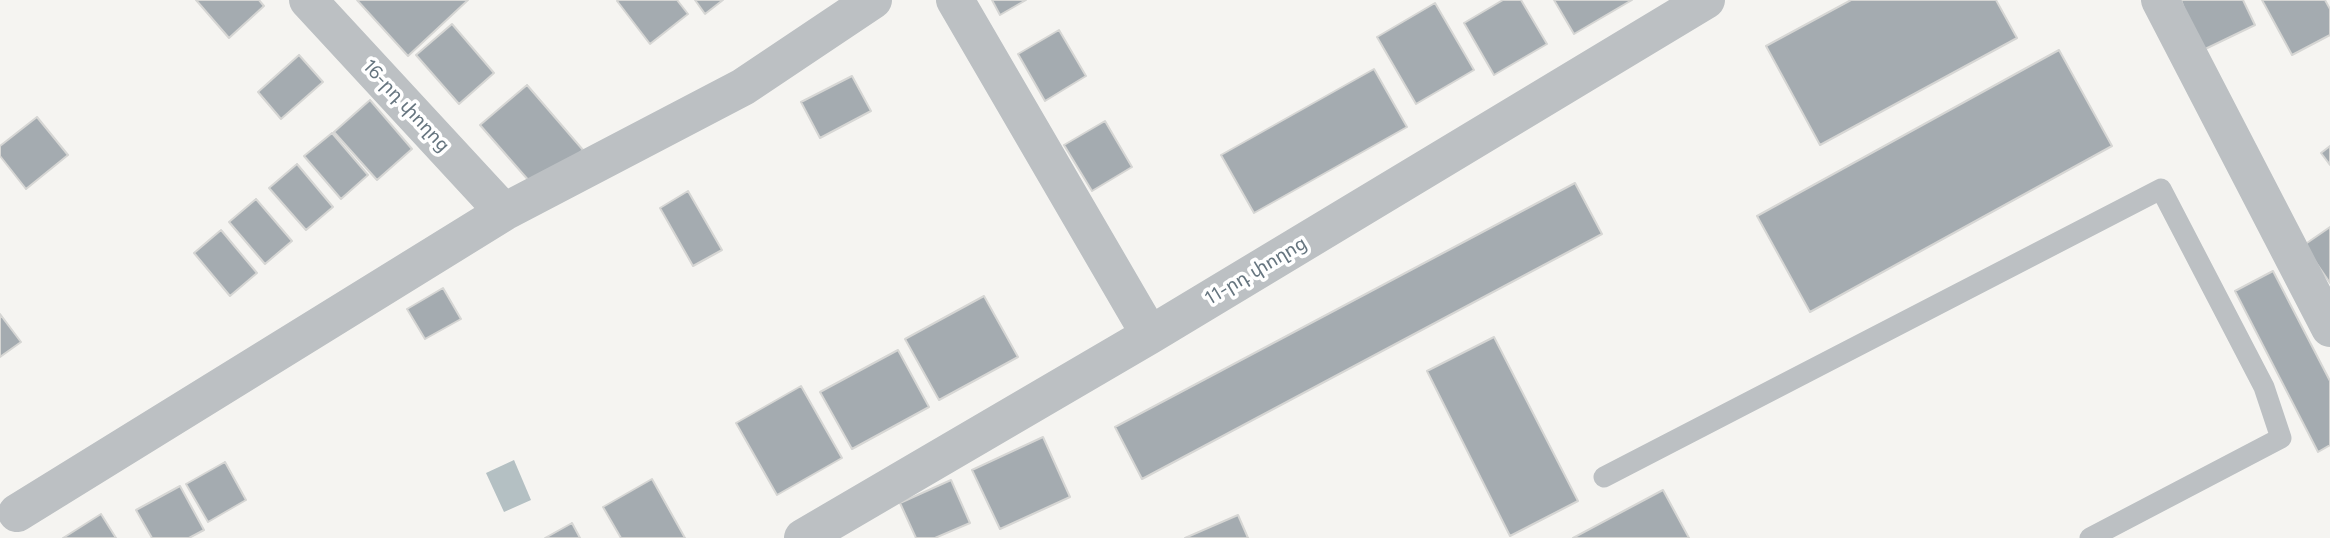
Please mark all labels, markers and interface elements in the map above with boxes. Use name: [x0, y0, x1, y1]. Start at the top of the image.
street label: 16-րդ փողոց: [358, 55, 454, 157]
street label: 11-րդ փողոց: [1201, 232, 1311, 310]

